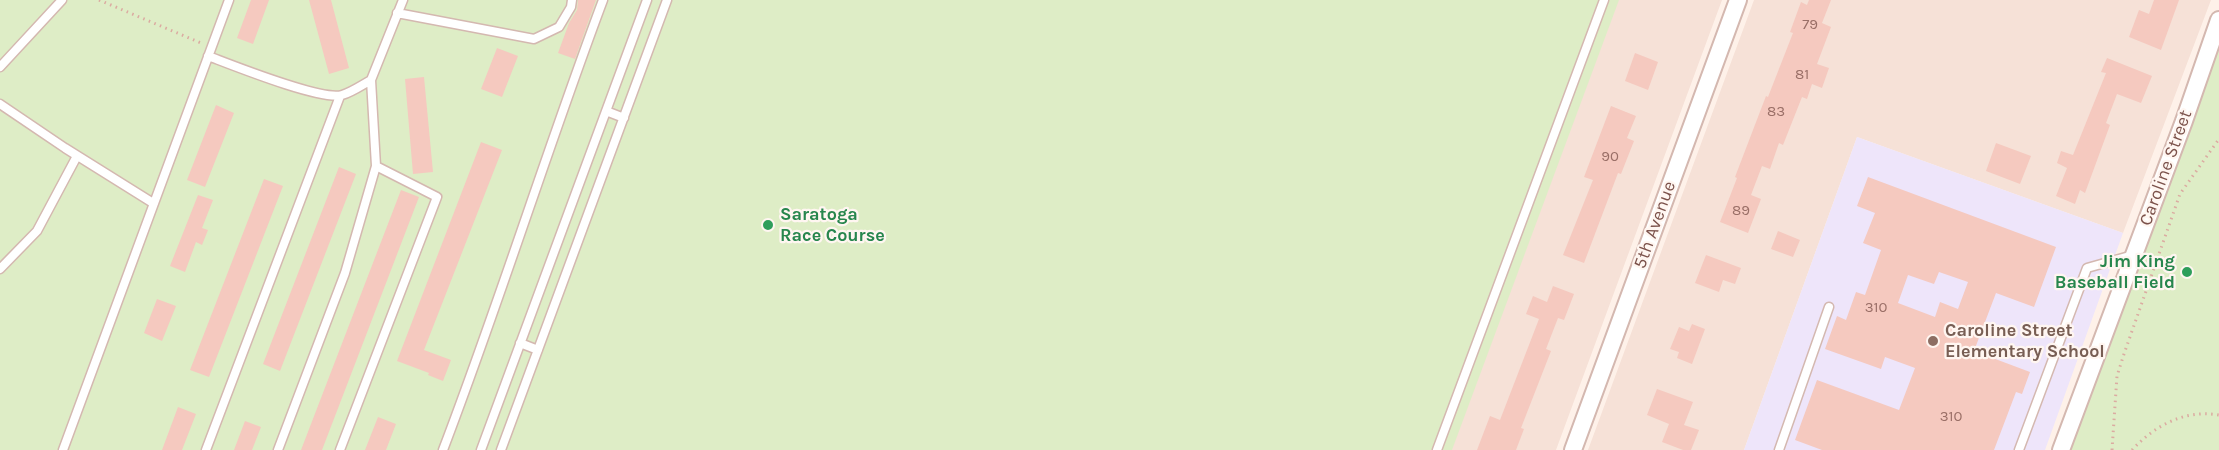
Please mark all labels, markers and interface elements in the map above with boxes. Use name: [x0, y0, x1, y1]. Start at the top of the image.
house number: 79: [1802, 16, 1818, 34]
house number: 81: [1795, 66, 1809, 84]
house number: 83: [1767, 103, 1785, 121]
street label: Caroline Street: [2135, 107, 2197, 229]
house number: 90: [1601, 148, 1619, 166]
street label: 5th Avenue: [1629, 178, 1681, 272]
house number: 89: [1732, 202, 1750, 220]
place label: Saratoga Race Course: [780, 204, 885, 246]
marker: Saratoga Race Course: [761, 218, 775, 232]
place label: Jim King Baseball Field: [2055, 251, 2175, 294]
marker: Jim King Baseball Field: [2180, 265, 2194, 279]
house number: 310: [1865, 299, 1887, 317]
place label: Caroline Street Elementary School: [1945, 320, 2105, 362]
marker: Caroline Street Elementary School: [1926, 334, 1940, 348]
house number: 310: [1940, 408, 1962, 426]

